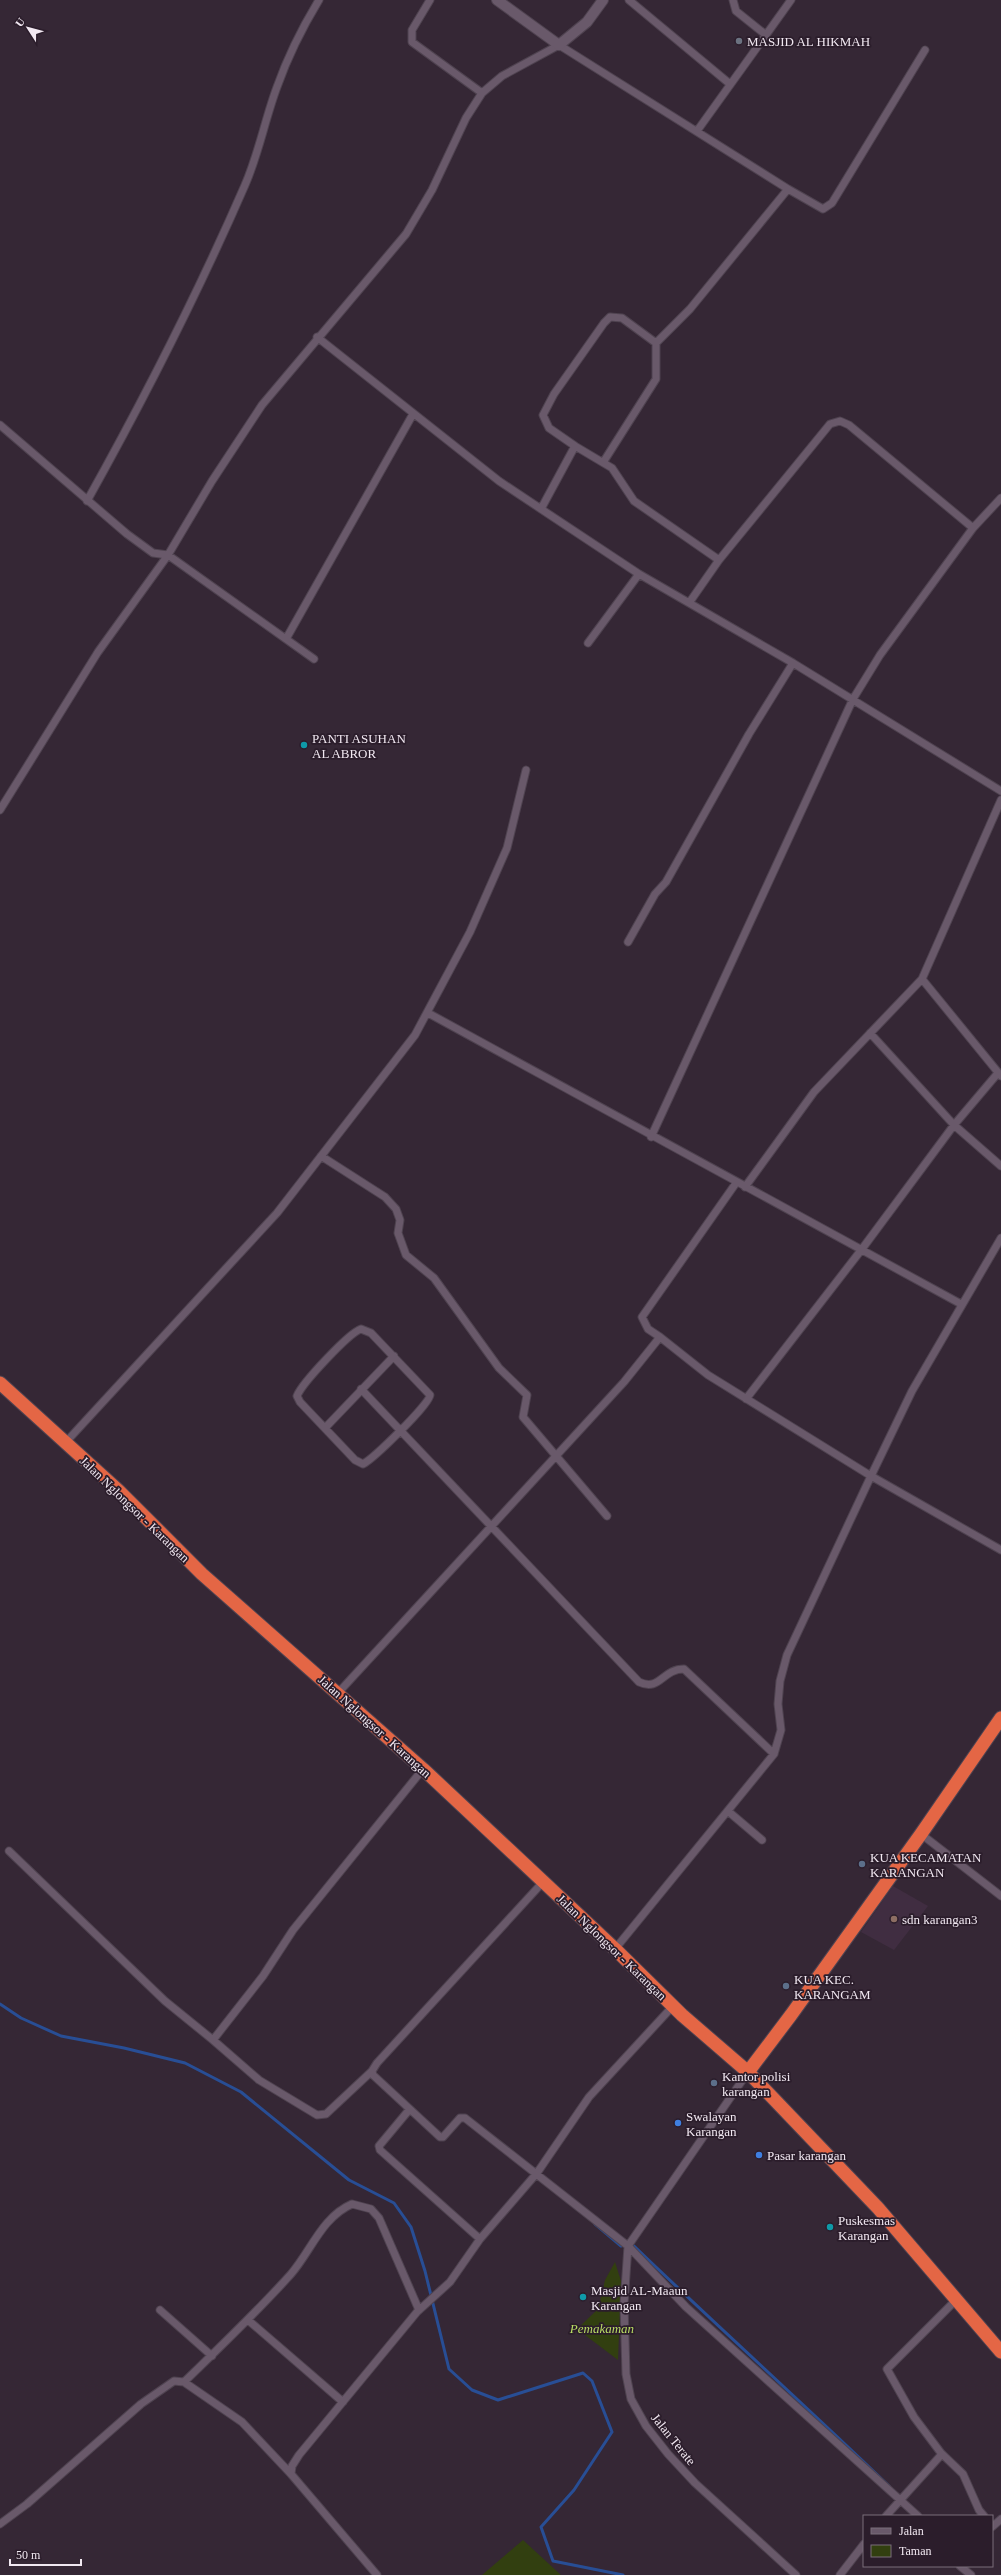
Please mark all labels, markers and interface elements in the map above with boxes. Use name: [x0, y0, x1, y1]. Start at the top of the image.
north arrow: [8, 8, 48, 48]
text: U: [13, 15, 27, 29]
place label: MASJID AL HIKMAH: [747, 34, 870, 49]
marker: MASJID AL HIKMAH: [734, 36, 744, 46]
place label: PANTI ASUHAN AL ABROR: [312, 731, 406, 761]
marker: PANTI ASUHAN AL ABROR: [299, 740, 309, 750]
street label: Jalan Nglongsor - Karangan: [77, 1453, 193, 1566]
street label: Jalan Nglongsor - Karangan: [315, 1672, 434, 1781]
place label: KUA KECAMATAN KARANGAN: [870, 1850, 982, 1880]
marker: KUA KECAMATAN KARANGAN: [857, 1859, 867, 1869]
street label: Jalan Nglongsor - Karangan: [554, 1891, 670, 2004]
place label: sdn karangan3: [902, 1912, 977, 1927]
marker: sdn karangan3: [889, 1914, 899, 1924]
place label: KUA KEC. KARANGAM: [794, 1972, 871, 2002]
marker: KUA KEC. KARANGAM: [781, 1981, 791, 1991]
place label: Kantor polisi karangan: [722, 2069, 791, 2099]
marker: Kantor polisi karangan: [709, 2078, 719, 2088]
place label: Swalayan Karangan: [686, 2109, 737, 2139]
marker: Swalayan Karangan: [673, 2118, 683, 2128]
place label: Pasar karangan: [767, 2148, 847, 2163]
marker: Pasar karangan: [754, 2150, 764, 2160]
place label: Puskesmas Karangan: [838, 2213, 895, 2243]
marker: Puskesmas Karangan: [825, 2222, 835, 2232]
place label: Masjid AL-Maaun Karangan: [591, 2283, 688, 2313]
marker: Masjid AL-Maaun Karangan: [578, 2292, 588, 2302]
park label: Pemakaman: [569, 2321, 634, 2336]
street label: Jalan Terate: [648, 2410, 699, 2468]
legend: [863, 2515, 993, 2567]
text: Jalan: [899, 2524, 924, 2538]
scale bar: [10, 2541, 81, 2567]
text: Taman: [899, 2544, 931, 2558]
text: 50 m: [16, 2548, 41, 2562]

